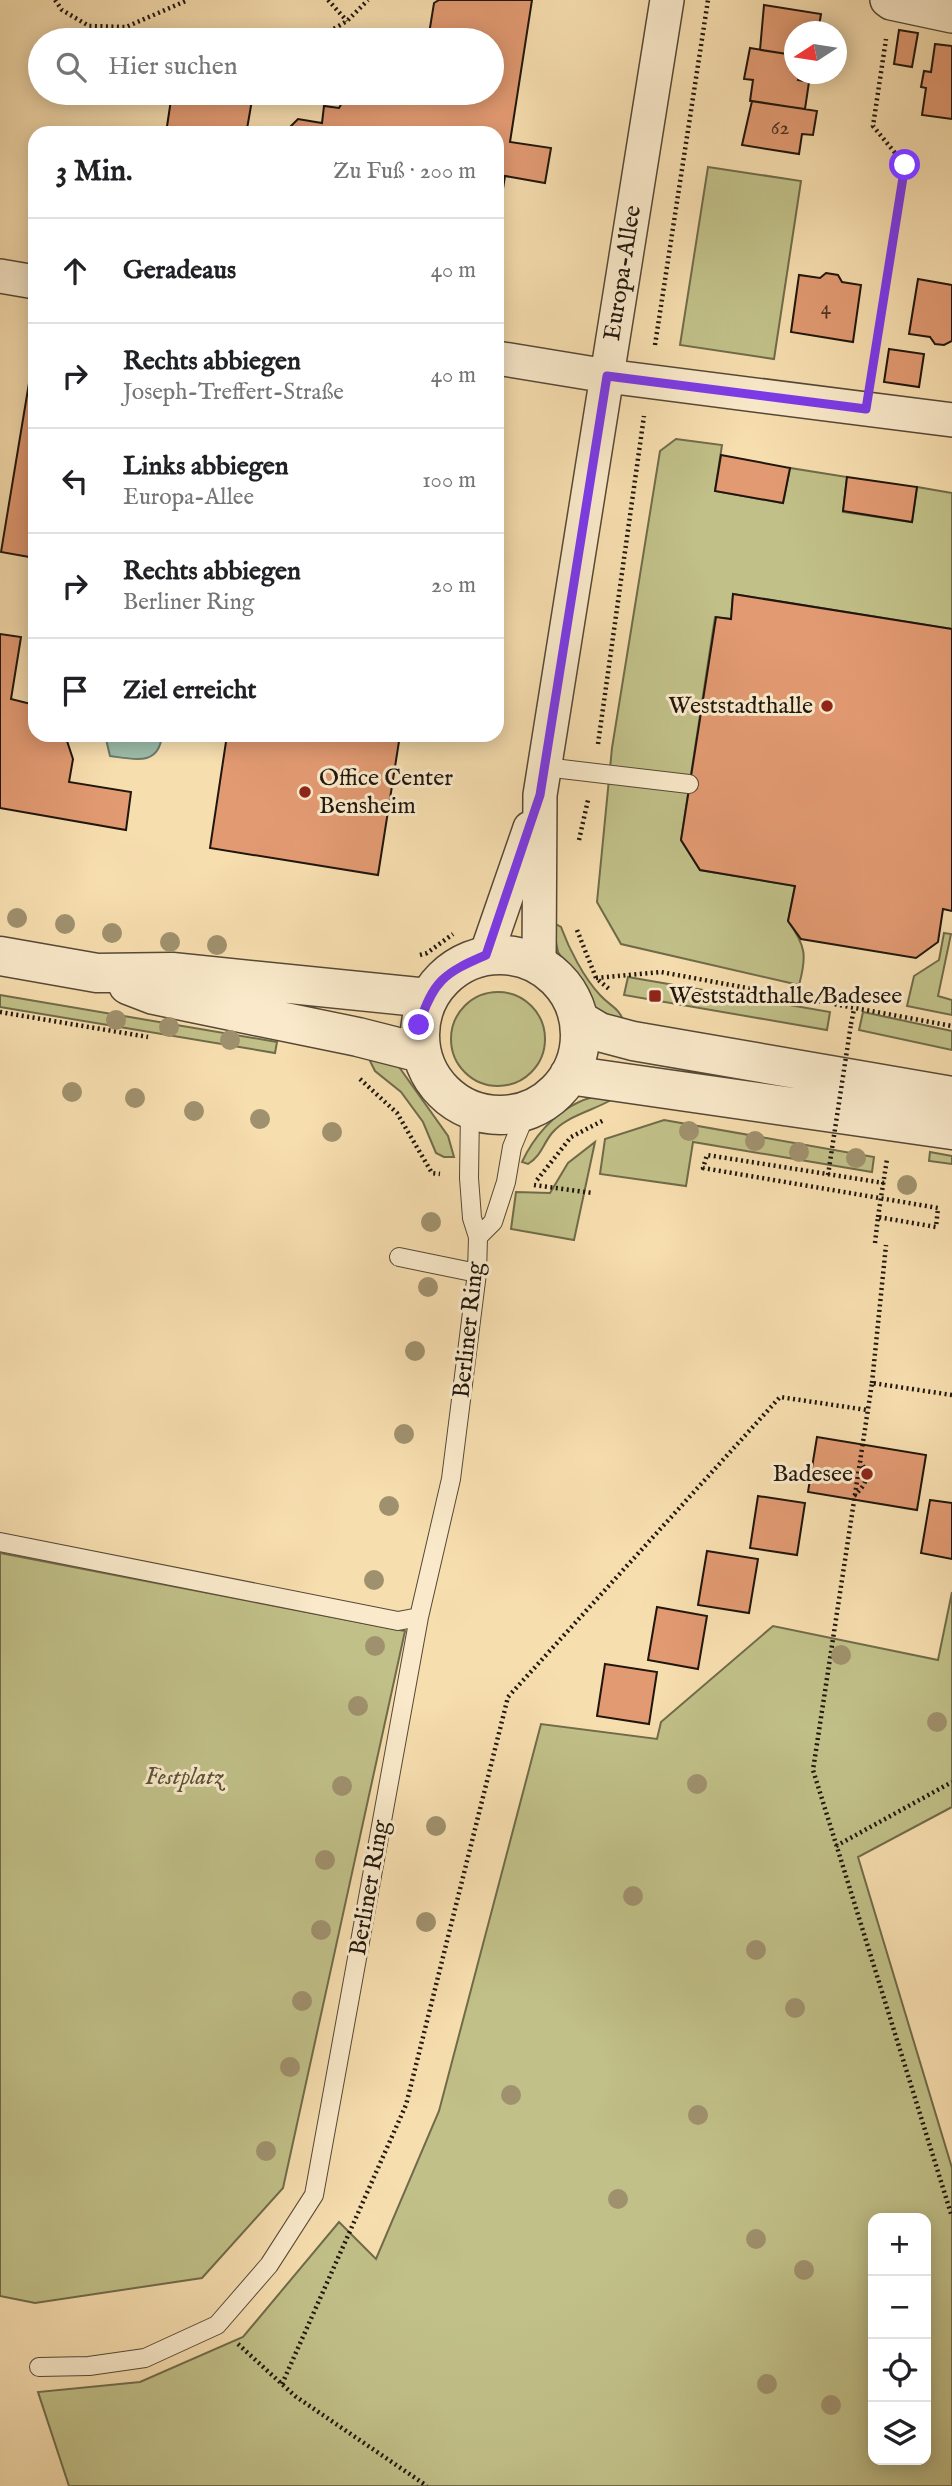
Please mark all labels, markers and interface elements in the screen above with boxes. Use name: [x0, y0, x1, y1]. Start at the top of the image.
north arrow: [784, 21, 847, 84]
search box: [28, 28, 504, 105]
icon: search: [52, 48, 90, 86]
text: Hier suchen: [108, 50, 238, 83]
house number: 62: [771, 115, 790, 142]
route start: [889, 149, 920, 180]
text: 3 Min.: [56, 153, 132, 191]
text: Zu Fuß · 200 m: [333, 157, 476, 186]
street label: Europa-Allee: [597, 203, 649, 343]
icon: ahead: [56, 252, 94, 290]
text: Geradeaus: [123, 254, 236, 287]
text: 40 m: [431, 256, 476, 285]
house number: 4: [821, 295, 832, 322]
text: Rechts abbiegen: [123, 345, 301, 378]
icon: right: [56, 357, 94, 395]
text: 40 m: [431, 361, 476, 390]
text: Joseph-Treffert-Straße: [123, 378, 344, 407]
text: Links abbiegen: [123, 450, 289, 483]
icon: left: [56, 462, 94, 500]
text: 100 m: [422, 466, 476, 495]
text: Europa-Allee: [123, 483, 254, 512]
text: Rechts abbiegen: [123, 555, 301, 588]
icon: right: [56, 567, 94, 605]
text: 20 m: [431, 571, 476, 600]
text: Berliner Ring: [123, 588, 254, 617]
icon: arrive: [56, 672, 94, 710]
text: Ziel erreicht: [123, 674, 256, 707]
place label: Weststadthalle: [668, 691, 813, 722]
marker: Weststadthalle: [819, 698, 835, 714]
place label: Office Center Bensheim: [319, 763, 453, 822]
marker: Office Center Bensheim: [297, 784, 313, 800]
place label: Weststadthalle/Badesee: [669, 981, 902, 1012]
marker: Weststadthalle/Badesee: [647, 988, 663, 1004]
route end: [403, 1009, 434, 1040]
street label: Berliner Ring: [446, 1259, 492, 1400]
place label: Badesee: [772, 1459, 853, 1490]
marker: Badesee: [859, 1466, 875, 1482]
park label: Festplatz: [145, 1762, 226, 1793]
street label: Berliner Ring: [343, 1817, 397, 1958]
map controls: [868, 2213, 931, 2465]
button: +: [868, 2213, 931, 2276]
button: −: [868, 2276, 931, 2339]
button: locate: [868, 2339, 931, 2402]
button: layers: [868, 2402, 931, 2465]

